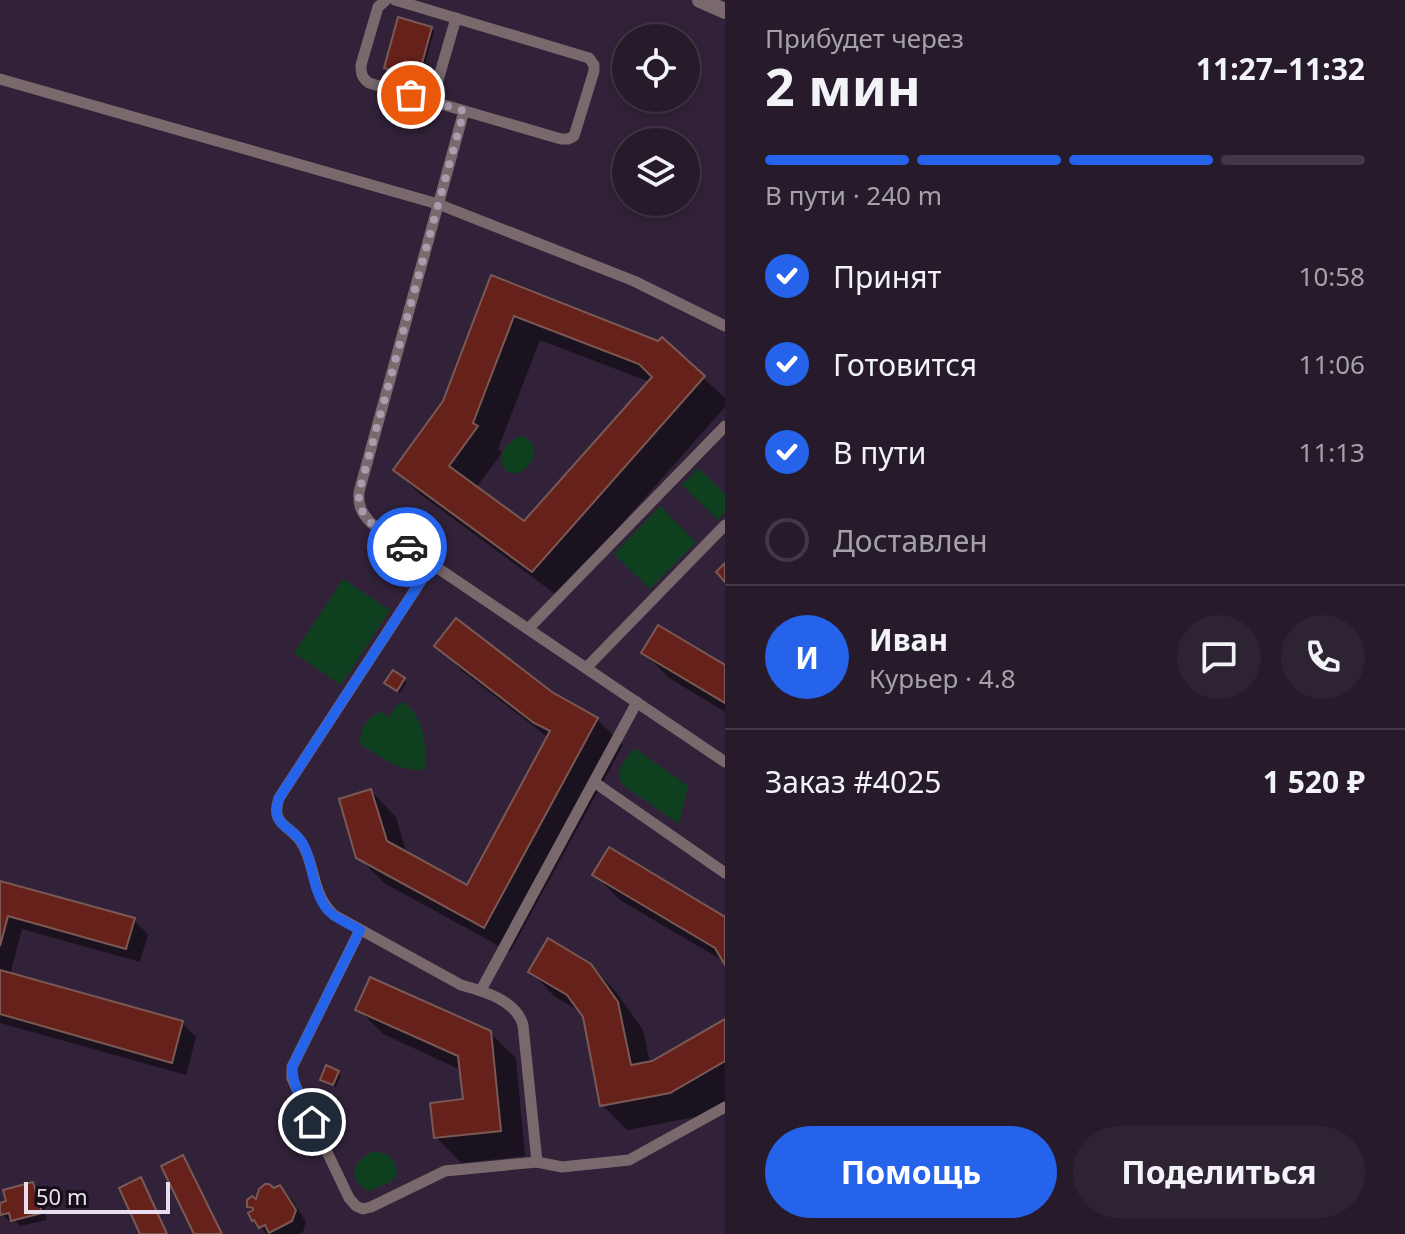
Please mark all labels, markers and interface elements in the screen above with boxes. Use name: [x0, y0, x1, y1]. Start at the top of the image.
text: Прибудет через: [765, 20, 964, 56]
map controls: [612, 24, 700, 216]
button: locate: [612, 24, 700, 112]
text: 11:27–11:32: [1196, 48, 1365, 89]
text: 2 мин: [765, 50, 921, 121]
pin: [377, 61, 445, 129]
icon: bag: [389, 73, 433, 117]
button: layers: [612, 128, 700, 216]
text: В пути · 240 m: [765, 177, 942, 213]
icon: check: [765, 254, 809, 298]
text: Принят: [833, 256, 942, 297]
text: 10:58: [1299, 258, 1365, 294]
icon: check: [765, 342, 809, 386]
text: Готовится: [833, 344, 977, 385]
text: 11:06: [1299, 346, 1365, 382]
icon: check: [765, 430, 809, 474]
text: В пути: [833, 432, 926, 473]
text: 11:13: [1299, 434, 1365, 470]
courier: [367, 507, 447, 587]
text: Доставлен: [833, 520, 988, 561]
icon: car: [385, 525, 429, 569]
button: chat: [1177, 615, 1261, 699]
button: phone: [1281, 615, 1365, 699]
text: Иван: [869, 619, 948, 660]
text: И: [795, 637, 819, 678]
text: Курьер · 4.8: [869, 660, 1016, 696]
text: Заказ #4025: [765, 761, 941, 802]
text: 1 520 ₽: [1263, 761, 1365, 802]
pin: [278, 1088, 346, 1156]
icon: home: [290, 1100, 334, 1144]
button: Помощь: [765, 1126, 1057, 1218]
button: Поделиться: [1073, 1126, 1365, 1218]
scale bar: [24, 1178, 170, 1214]
text: 50 m: [36, 1181, 87, 1211]

